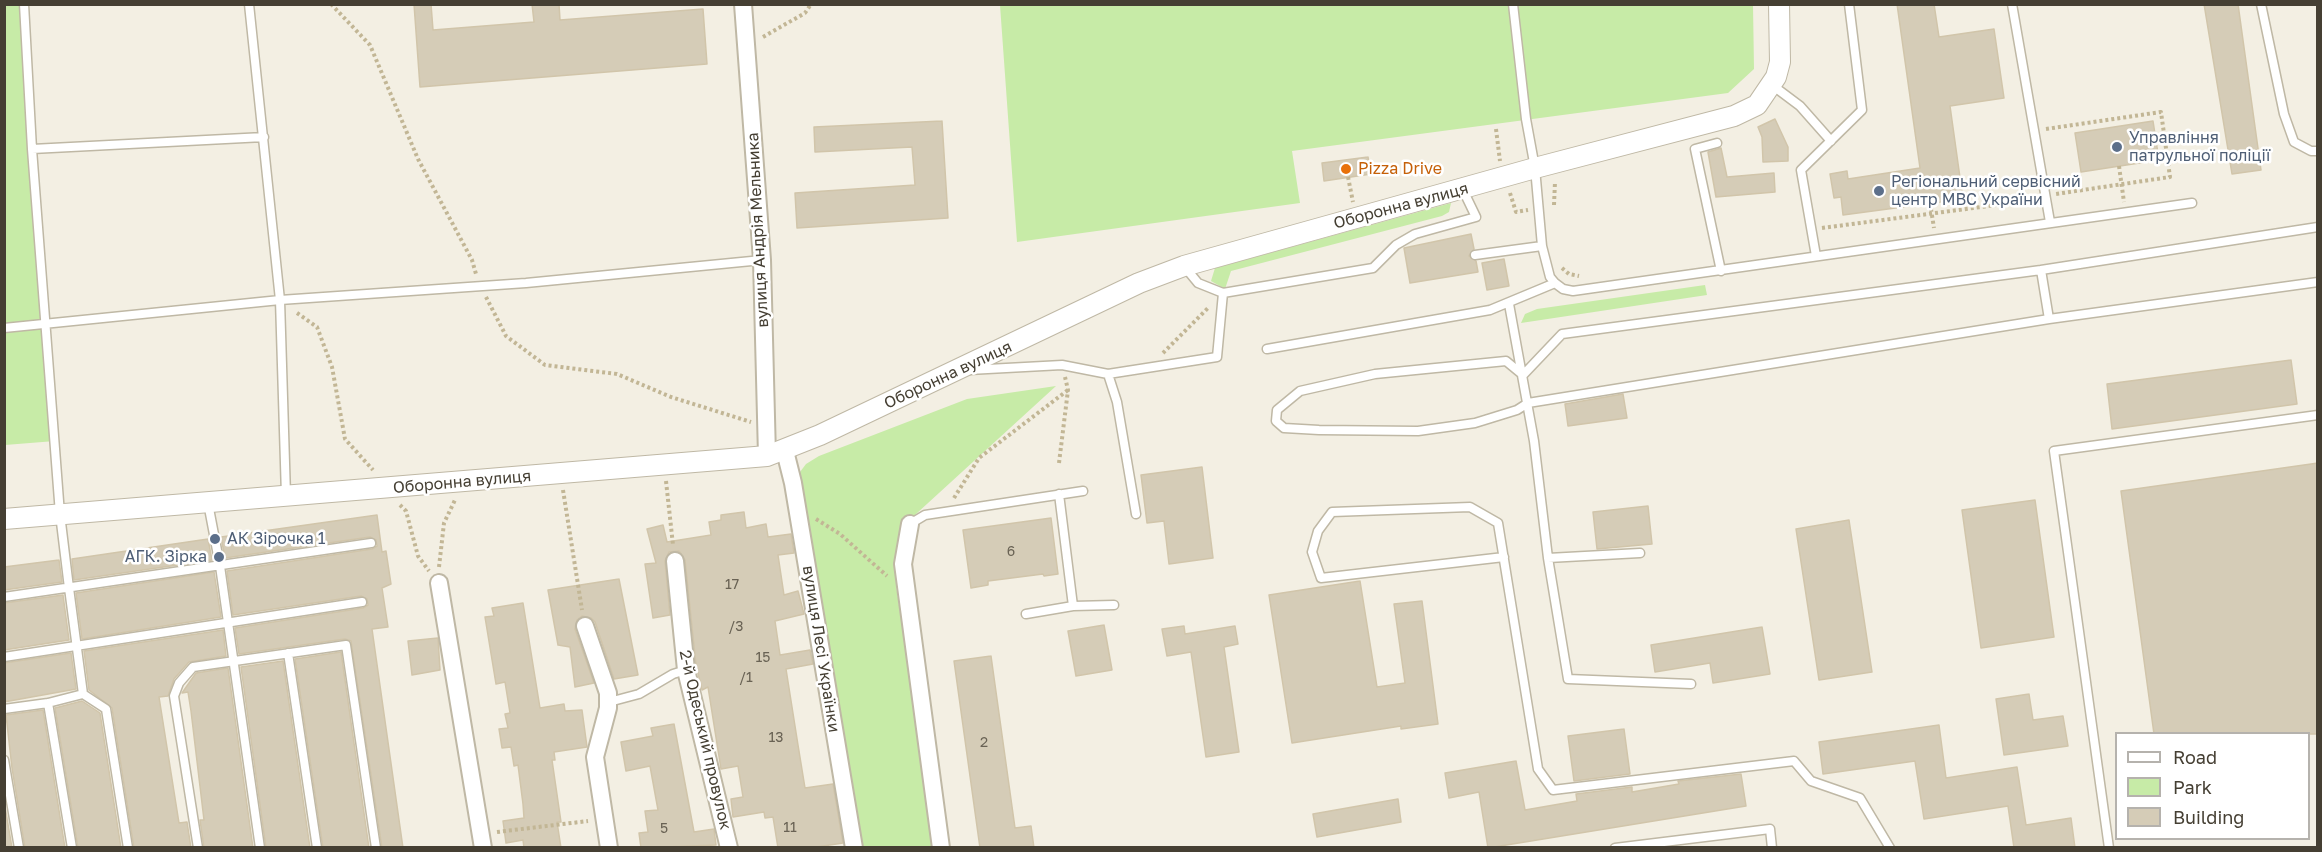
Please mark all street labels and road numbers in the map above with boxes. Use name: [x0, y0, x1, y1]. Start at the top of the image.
street label: вулиця Андрія Мельника: [743, 132, 773, 328]
street label: Оборонна вулиця: [1332, 179, 1470, 233]
street label: Оборонна вулиця: [881, 337, 1015, 413]
street label: Оборонна вулиця: [392, 466, 532, 498]
street label: вулиця Лесі Українки: [798, 564, 844, 734]
street label: 2-й Одеський провулок: [675, 648, 735, 832]

